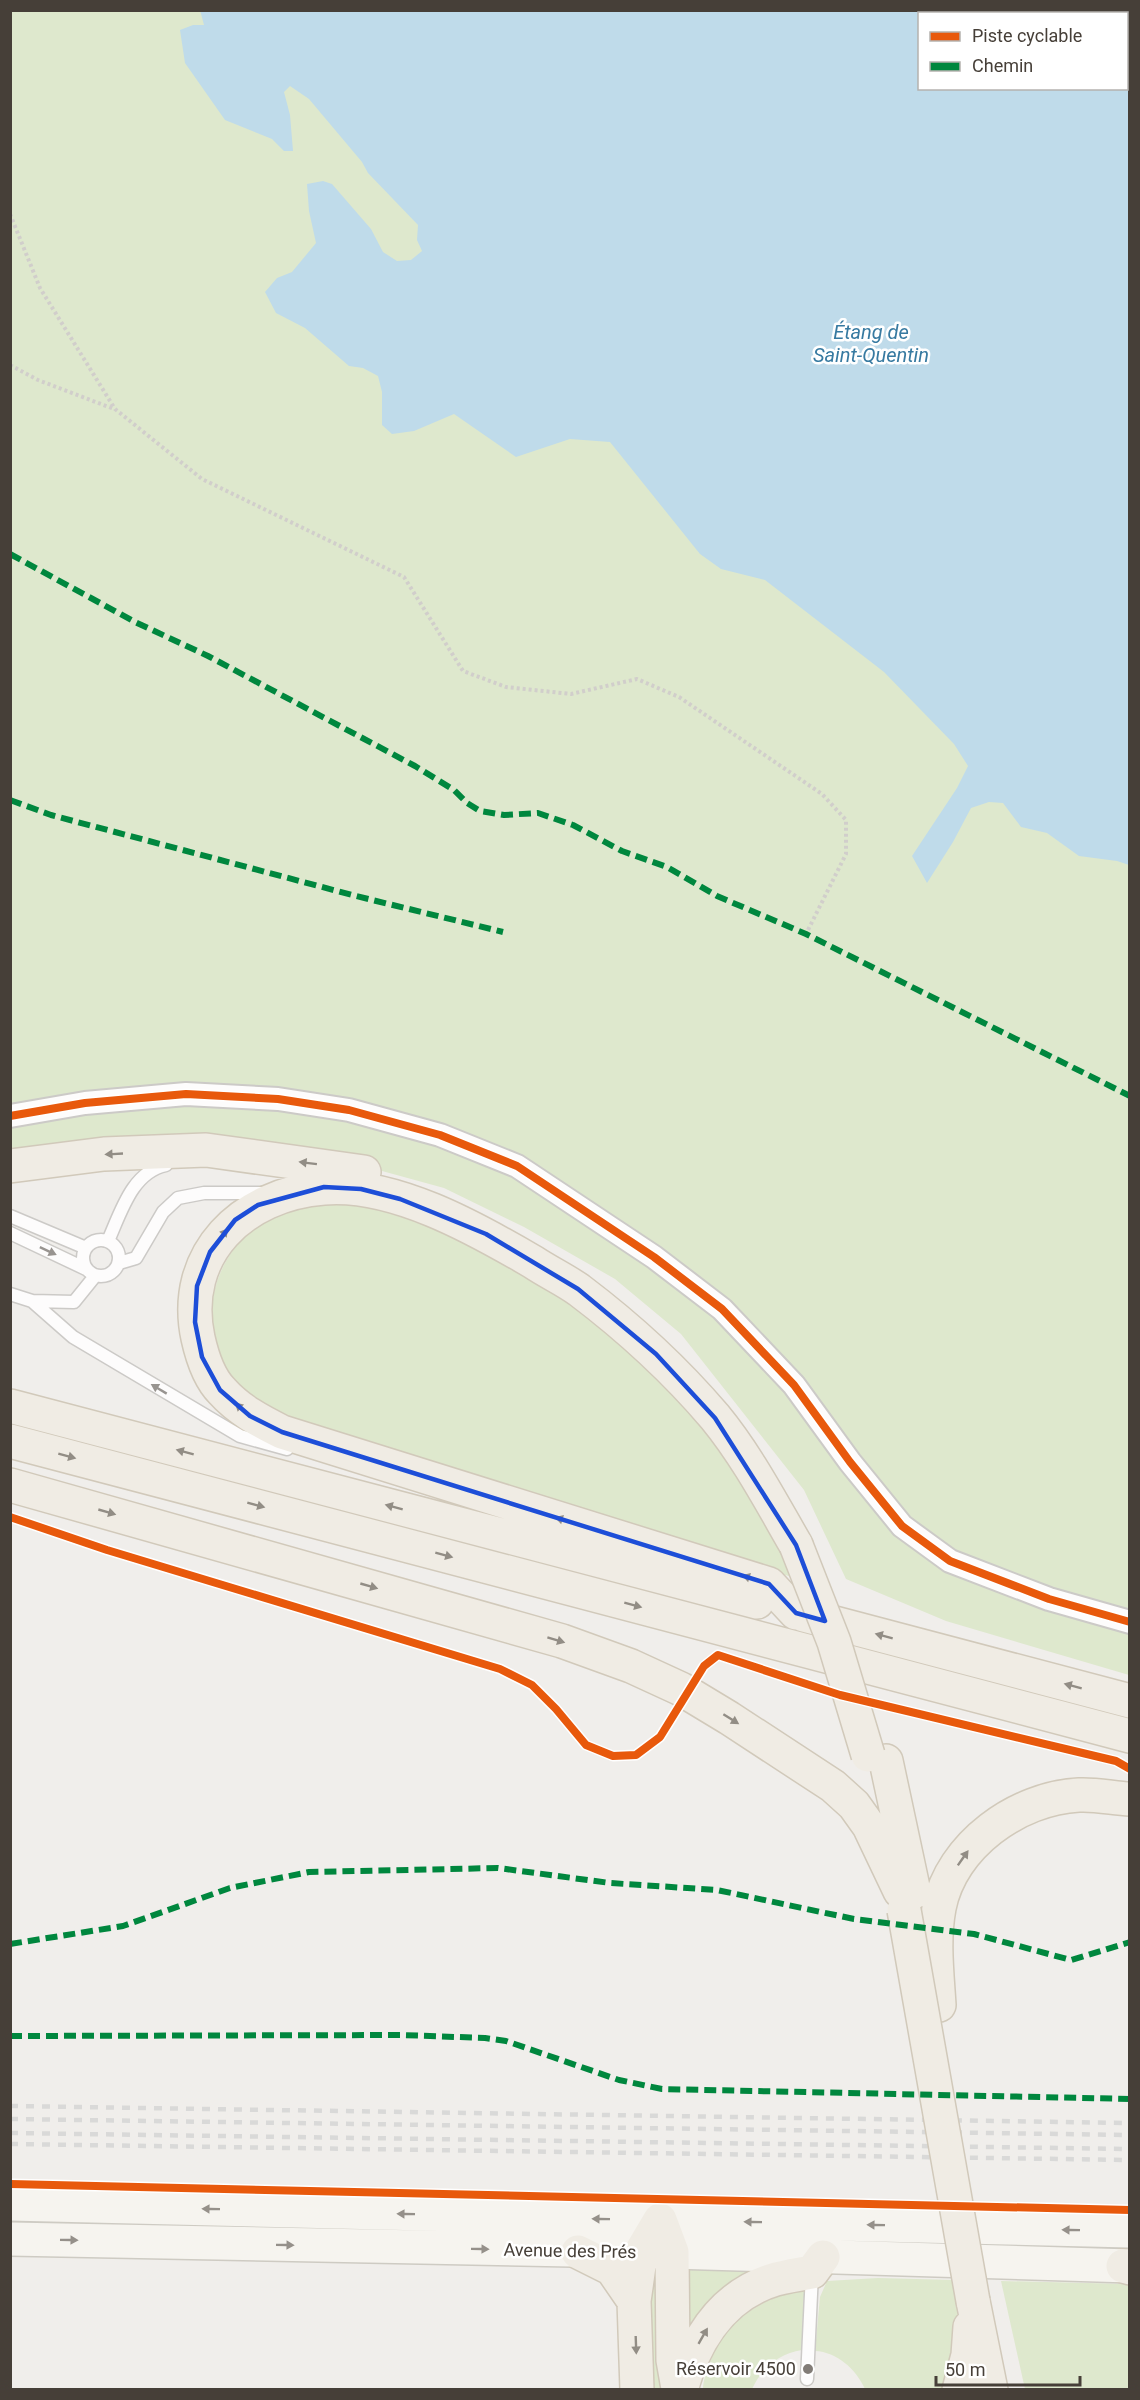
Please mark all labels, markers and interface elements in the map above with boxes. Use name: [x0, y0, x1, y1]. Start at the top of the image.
legend: [918, 12, 1128, 90]
text: Piste cyclable: [972, 25, 1082, 46]
text: Chemin: [972, 55, 1033, 76]
water label: Étang de Saint-Quentin: [813, 320, 929, 367]
one-way arrow: [104, 1149, 123, 1158]
one-way arrow: [298, 1159, 317, 1168]
one-way arrow: [216, 1229, 228, 1244]
one-way arrow: [40, 1247, 57, 1256]
one-way arrow: [151, 1383, 167, 1394]
one-way arrow: [235, 1403, 250, 1416]
one-way arrow: [176, 1446, 194, 1456]
one-way arrow: [58, 1451, 76, 1461]
one-way arrow: [246, 1501, 265, 1511]
one-way arrow: [385, 1501, 403, 1511]
one-way arrow: [98, 1508, 116, 1517]
one-way arrow: [555, 1515, 573, 1524]
one-way arrow: [435, 1551, 453, 1560]
one-way arrow: [741, 1573, 759, 1582]
one-way arrow: [360, 1582, 378, 1591]
one-way arrow: [624, 1600, 642, 1610]
one-way arrow: [875, 1631, 894, 1641]
one-way arrow: [547, 1636, 565, 1645]
one-way arrow: [1064, 1681, 1082, 1691]
one-way arrow: [723, 1714, 739, 1725]
one-way arrow: [957, 1850, 969, 1866]
one-way arrow: [202, 2204, 221, 2214]
one-way arrow: [397, 2209, 416, 2218]
one-way arrow: [592, 2214, 611, 2223]
one-way arrow: [744, 2218, 763, 2227]
one-way arrow: [867, 2221, 886, 2230]
one-way arrow: [1062, 2225, 1081, 2235]
one-way arrow: [59, 2236, 78, 2245]
street label: Avenue des Prés: [503, 2239, 637, 2262]
one-way arrow: [275, 2240, 294, 2250]
one-way arrow: [470, 2245, 489, 2254]
one-way arrow: [698, 2327, 708, 2344]
one-way arrow: [631, 2336, 641, 2355]
scale bar: [936, 2349, 1080, 2387]
place label: Réservoir 4500: [676, 2358, 796, 2379]
text: 50 m: [945, 2359, 985, 2380]
marker: Réservoir 4500: [801, 2362, 815, 2376]

